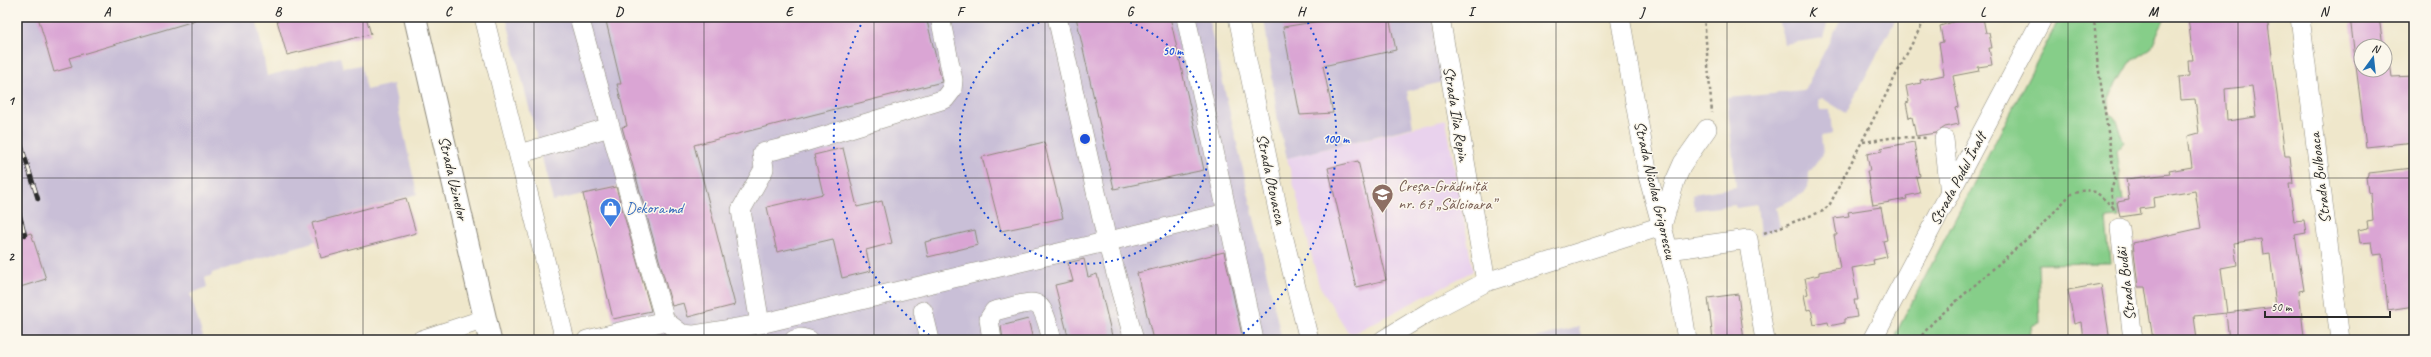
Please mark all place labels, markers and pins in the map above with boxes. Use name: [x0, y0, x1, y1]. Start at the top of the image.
centre of rings: [1078, 132, 1092, 146]
place label: Creșa-Grădiniță nr. 67 „Sălcioara”: [1398, 176, 1500, 214]
school or university icon: Creșa-Grădiniță nr. 67 „Sălcioara”: [1369, 182, 1395, 215]
shop icon: Dekora.md: [597, 195, 623, 228]
place label: Dekora.md: [626, 198, 686, 218]

